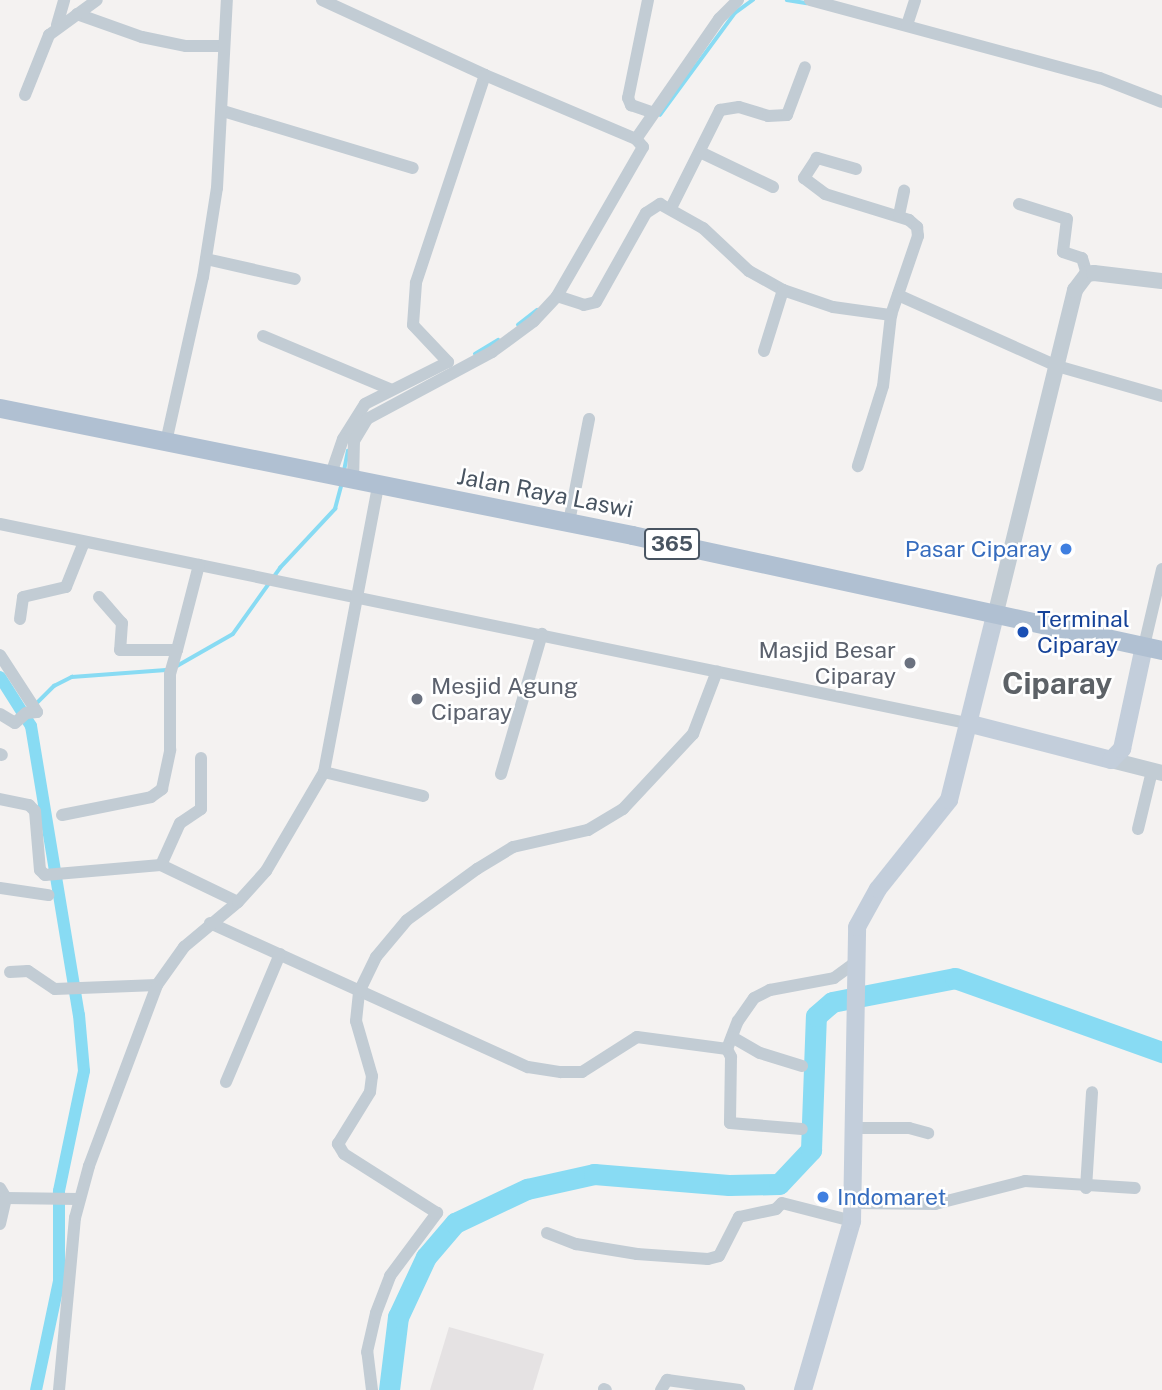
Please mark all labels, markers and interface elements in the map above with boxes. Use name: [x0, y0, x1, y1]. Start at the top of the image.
street label: Jalan Raya Laswi: [455, 462, 635, 524]
road number: 365: [644, 526, 700, 562]
place label: Pasar Ciparay: [905, 535, 1052, 563]
marker: Pasar Ciparay: [1058, 541, 1074, 557]
place label: Terminal Ciparay: [1037, 605, 1130, 659]
marker: Terminal Ciparay: [1015, 624, 1031, 640]
place label: Masjid Besar Ciparay: [758, 636, 896, 690]
marker: Masjid Besar Ciparay: [902, 655, 918, 671]
district label: Ciparay: [1002, 665, 1112, 701]
place label: Mesjid Agung Ciparay: [431, 672, 578, 726]
marker: Mesjid Agung Ciparay: [409, 691, 425, 707]
place label: Indomaret: [837, 1183, 946, 1211]
marker: Indomaret: [815, 1189, 831, 1205]

